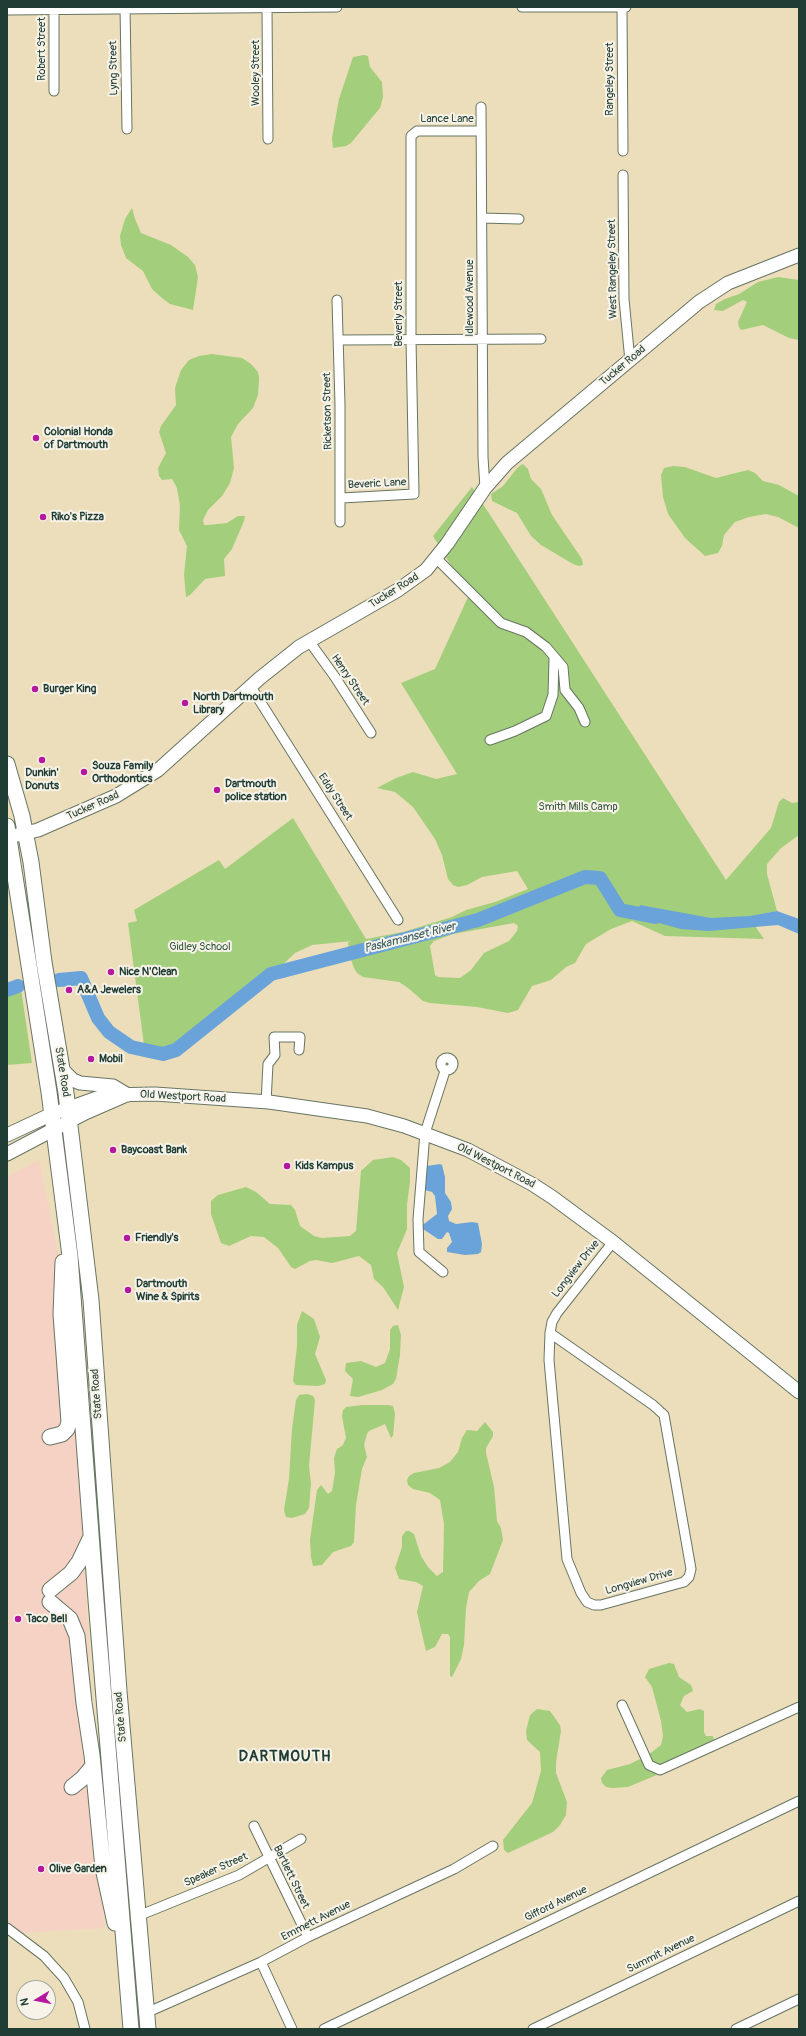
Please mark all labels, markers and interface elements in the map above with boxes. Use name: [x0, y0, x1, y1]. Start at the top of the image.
street label: Robert Street: [35, 17, 49, 81]
street label: Lyng Street: [107, 40, 121, 96]
street label: Wooley Street: [249, 40, 263, 106]
street label: Rangeley Street: [603, 42, 617, 116]
street label: Lance Lane: [420, 112, 474, 126]
street label: West Rangeley Street: [606, 219, 620, 319]
street label: Idlewood Avenue: [463, 259, 477, 337]
street label: Beverly Street: [392, 281, 406, 347]
street label: Tucker Road: [597, 343, 649, 389]
street label: Ricketson Street: [321, 372, 335, 450]
place label: Colonial Honda of Dartmouth: [44, 425, 113, 451]
marker: Colonial Honda of Dartmouth: [31, 433, 41, 443]
street label: Beveric Lane: [347, 476, 407, 492]
place label: Riko's Pizza: [51, 510, 104, 524]
marker: Riko's Pizza: [38, 512, 48, 522]
street label: Tucker Road: [367, 571, 421, 611]
street label: Henry Street: [328, 652, 372, 708]
place label: Burger King: [43, 682, 96, 696]
marker: Burger King: [30, 684, 40, 694]
place label: North Dartmouth Library: [193, 690, 273, 716]
marker: North Dartmouth Library: [180, 698, 190, 708]
marker: Dunkin' Donuts: [37, 755, 47, 765]
place label: Souza Family Orthodontics: [92, 759, 153, 785]
place label: Dunkin' Donuts: [25, 766, 59, 792]
marker: Souza Family Orthodontics: [79, 767, 89, 777]
street label: Eddy Street: [315, 771, 355, 823]
place label: Dartmouth police station: [225, 777, 287, 803]
marker: Dartmouth police station: [212, 785, 222, 795]
street label: Tucker Road: [65, 789, 121, 823]
park label: Smith Mills Camp: [538, 800, 618, 814]
water label: Paskamanset River: [363, 920, 457, 956]
park label: Gidley School: [169, 940, 231, 954]
place label: Nice N'Clean: [119, 965, 177, 979]
marker: Nice N'Clean: [106, 967, 116, 977]
place label: A&A Jewelers: [77, 983, 141, 997]
marker: A&A Jewelers: [64, 985, 74, 995]
street label: State Road: [52, 1046, 72, 1098]
place label: Mobil: [99, 1052, 123, 1066]
marker: Mobil: [86, 1054, 96, 1064]
street label: Old Westport Road: [140, 1088, 226, 1106]
street label: Old Westport Road: [455, 1141, 537, 1191]
place label: Baycoast Bank: [121, 1143, 187, 1157]
marker: Baycoast Bank: [108, 1145, 118, 1155]
place label: Kids Kampus: [295, 1159, 353, 1173]
marker: Kids Kampus: [282, 1161, 292, 1171]
place label: Friendly's: [135, 1231, 179, 1245]
marker: Friendly's: [122, 1233, 132, 1243]
street label: Longview Drive: [549, 1238, 603, 1300]
place label: Dartmouth Wine & Spirits: [136, 1277, 199, 1303]
marker: Dartmouth Wine & Spirits: [123, 1285, 133, 1295]
street label: State Road: [89, 1368, 105, 1420]
street label: Longview Drive: [604, 1566, 674, 1598]
place label: Taco Bell: [26, 1612, 67, 1626]
marker: Taco Bell: [13, 1614, 23, 1624]
street label: State Road: [112, 1691, 130, 1743]
district label: DARTMOUTH: [238, 1748, 332, 1766]
street label: Bartlett Street: [270, 1843, 312, 1911]
street label: Speaker Street: [182, 1850, 250, 1890]
place label: Olive Garden: [49, 1862, 107, 1876]
marker: Olive Garden: [36, 1864, 46, 1874]
street label: Gifford Avenue: [523, 1883, 589, 1925]
street label: Emmett Avenue: [279, 1898, 353, 1944]
street label: Summit Avenue: [625, 1932, 697, 1976]
north arrow: [16, 1980, 56, 2020]
text: N: [18, 1997, 32, 2007]

